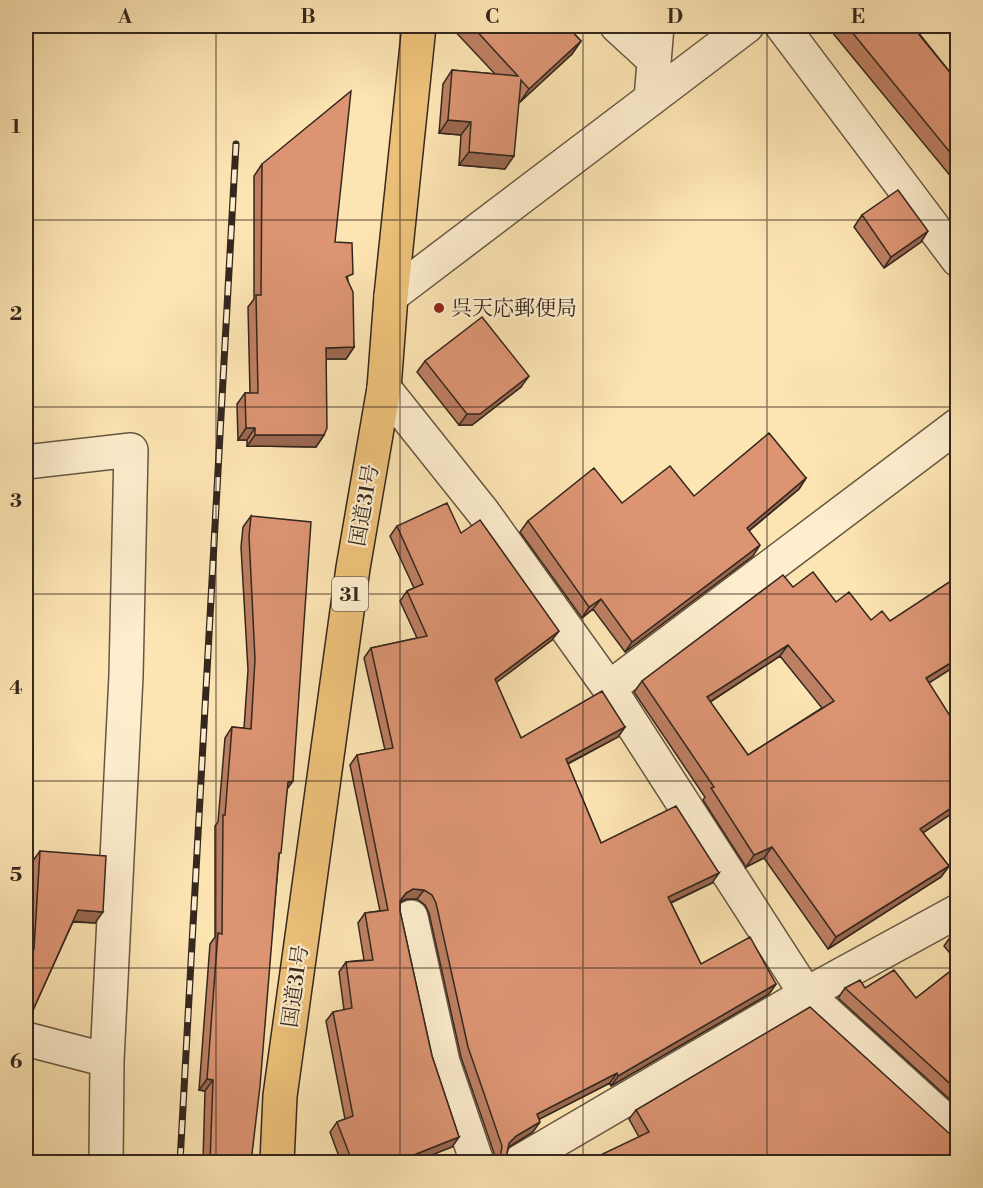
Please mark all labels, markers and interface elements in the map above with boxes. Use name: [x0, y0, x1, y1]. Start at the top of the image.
text: A: [117, 5, 133, 30]
text: B: [300, 5, 316, 30]
text: C: [485, 5, 499, 30]
text: D: [667, 5, 683, 30]
text: E: [851, 5, 865, 30]
text: 1: [11, 115, 21, 140]
place label: 呉天応郵便局: [451, 296, 577, 322]
marker: 呉天応郵便局: [432, 301, 446, 315]
text: 2: [10, 302, 22, 327]
street label: 国道31号: [345, 462, 385, 548]
text: 3: [10, 489, 22, 514]
road number: 31: [332, 577, 368, 611]
text: 4: [9, 676, 23, 701]
text: 5: [10, 863, 22, 888]
street label: 国道31号: [277, 943, 315, 1029]
text: 6: [10, 1050, 23, 1075]

